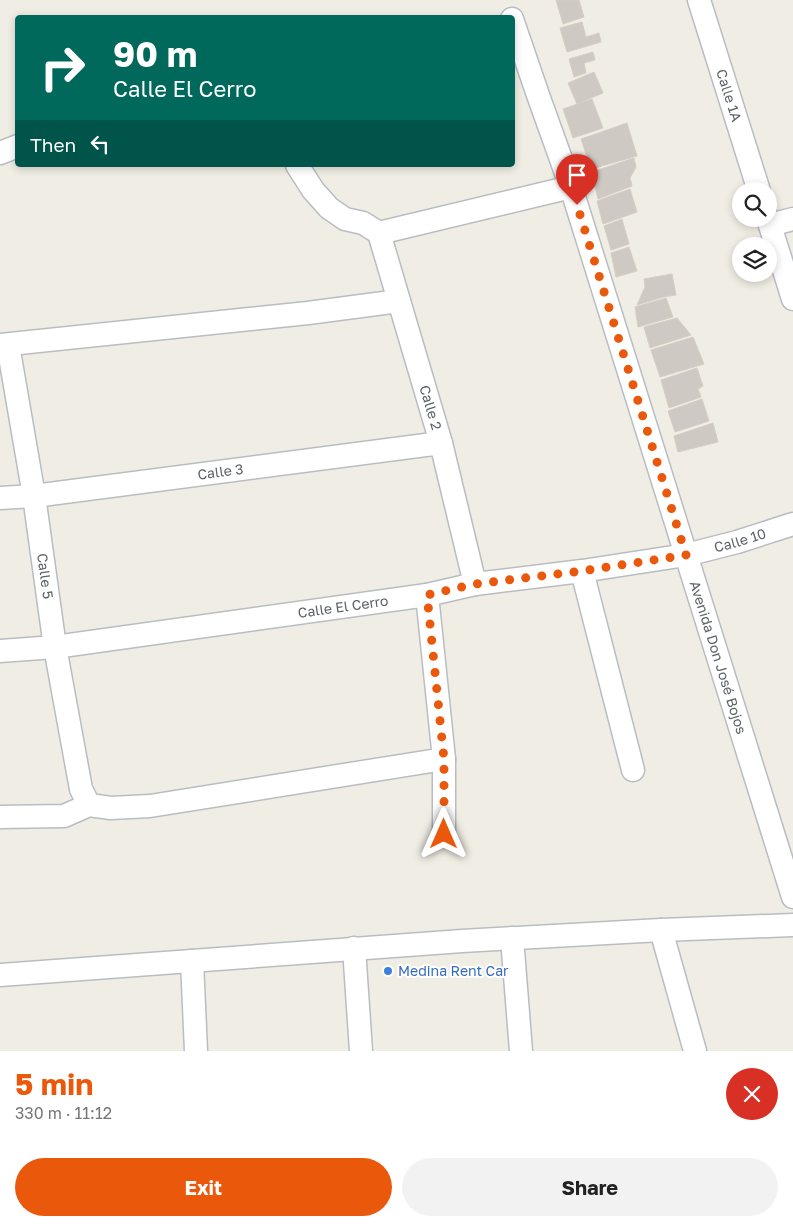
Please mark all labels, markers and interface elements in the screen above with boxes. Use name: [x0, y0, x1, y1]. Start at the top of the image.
text: 90 m: [113, 33, 197, 75]
icon: right: [30, 35, 95, 100]
street label: Calle 1A: [713, 67, 746, 124]
text: Calle El Cerro: [113, 75, 256, 102]
icon: left: [86, 130, 114, 158]
text: Then: [30, 133, 76, 156]
pin: [556, 154, 598, 205]
icon: arrive: [563, 161, 591, 189]
map controls: [732, 182, 777, 282]
button: search: [732, 182, 777, 227]
button: layers: [732, 237, 777, 282]
street label: Calle 2: [416, 383, 446, 432]
street label: Calle 3: [196, 460, 244, 483]
street label: Calle 10: [712, 524, 768, 556]
street label: Calle 5: [34, 552, 57, 600]
street label: Avenida Don José Bojos: [687, 579, 751, 736]
street label: Calle El Cerro: [297, 592, 389, 621]
position arrow: [417, 807, 469, 859]
place label: Medina Rent Car: [398, 962, 509, 979]
marker: Medina Rent Car: [382, 965, 394, 977]
text: 5 min: [15, 1066, 93, 1102]
button: close: [726, 1068, 778, 1120]
text: 330 m · 11:12: [15, 1103, 112, 1123]
button: Exit: [15, 1158, 392, 1216]
button: Share: [402, 1158, 778, 1216]

